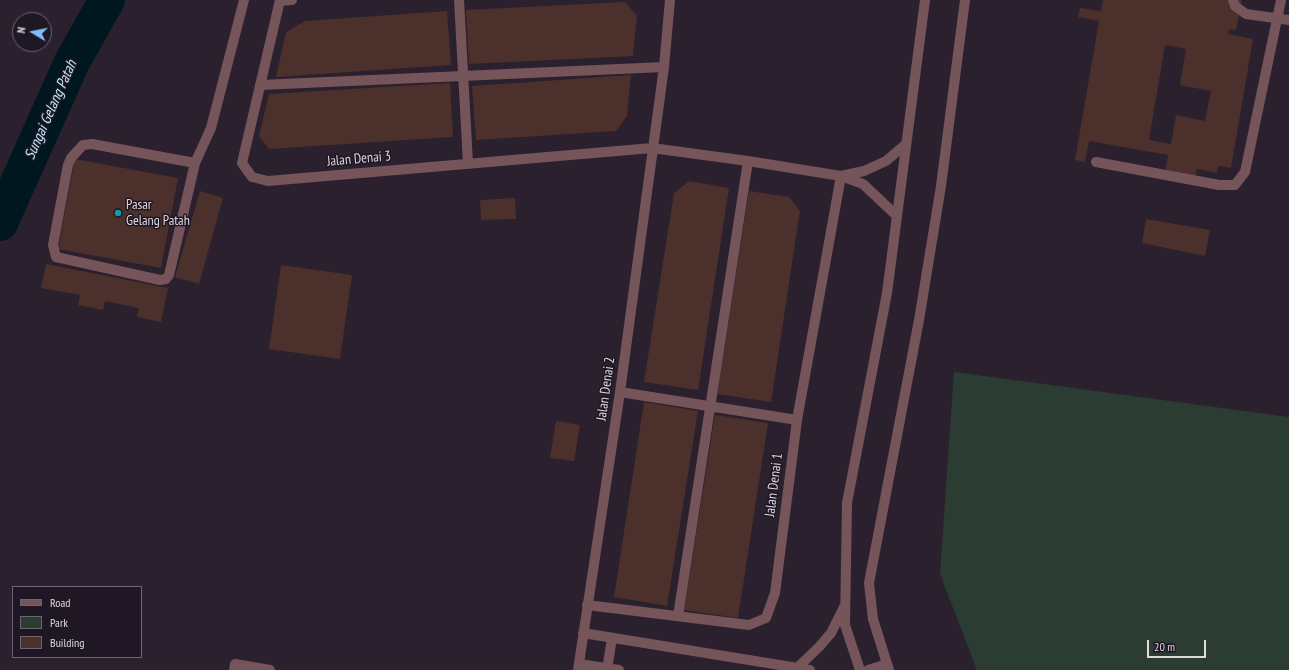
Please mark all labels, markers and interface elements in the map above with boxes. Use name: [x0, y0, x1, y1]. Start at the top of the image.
north arrow: [12, 12, 52, 52]
text: N: [14, 26, 29, 34]
water label: Sungai Gelang Patah: [21, 58, 81, 162]
street label: Jalan Denai 3: [326, 148, 392, 170]
place label: Pasar Gelang Patah: [126, 197, 190, 230]
marker: Pasar Gelang Patah: [113, 208, 123, 218]
street label: Jalan Denai 2: [593, 356, 619, 422]
street label: Jalan Denai 1: [762, 452, 786, 518]
legend: [12, 586, 142, 658]
text: Road: [50, 595, 70, 610]
text: Park: [50, 615, 68, 630]
scale bar: [1149, 632, 1208, 658]
text: Building: [50, 635, 85, 650]
text: 20 m: [1154, 639, 1175, 654]

